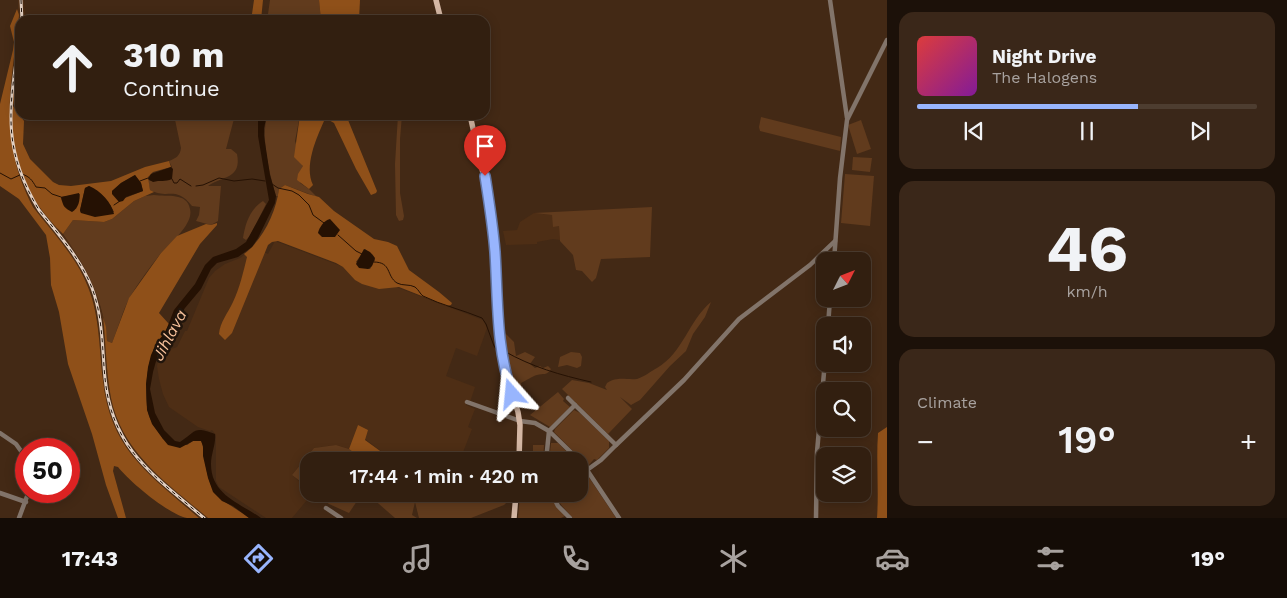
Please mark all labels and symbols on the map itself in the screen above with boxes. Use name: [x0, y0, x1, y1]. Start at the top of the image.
pin: [464, 125, 506, 176]
north arrow: [816, 252, 871, 308]
water label: Jihlava: [148, 306, 191, 364]
position arrow: [485, 367, 537, 419]
speed limit sign: 50: [15, 438, 80, 503]

